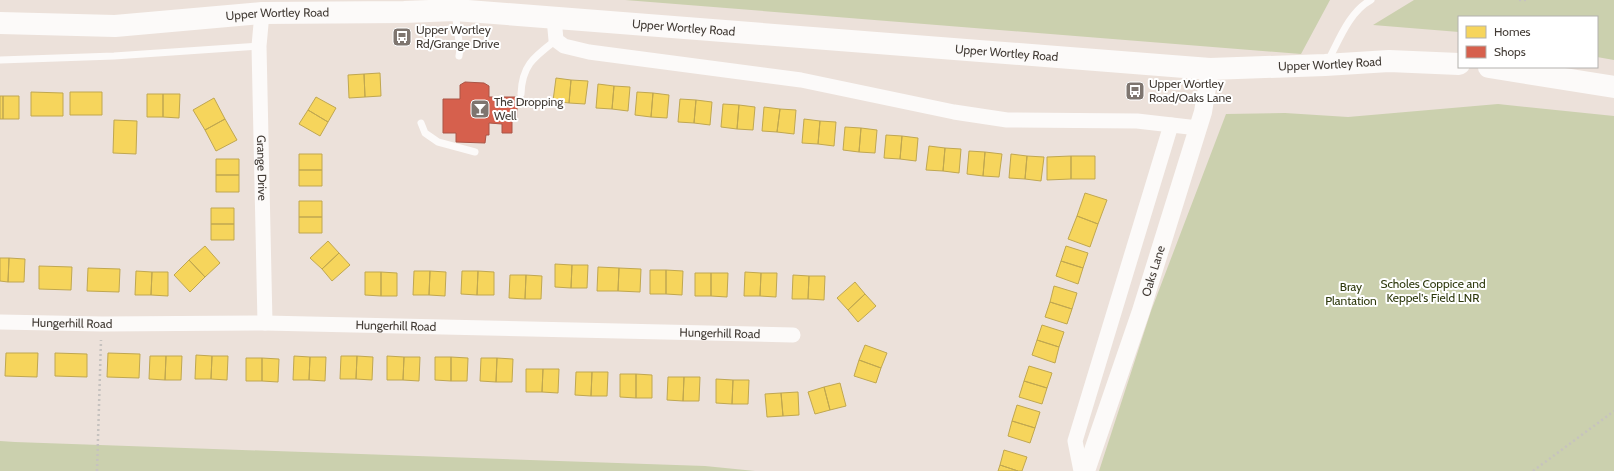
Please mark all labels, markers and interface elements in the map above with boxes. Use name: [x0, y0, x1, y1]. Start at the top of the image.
street label: Upper Wortley Road: [225, 5, 329, 23]
street label: Upper Wortley Road: [631, 16, 736, 39]
legend: [1458, 16, 1598, 68]
place label: Upper Wortley Rd/Grange Drive: [416, 22, 499, 51]
text: Homes: [1494, 24, 1531, 39]
bus stop icon: Upper Wortley Rd/Grange Drive: [391, 26, 413, 48]
street label: Upper Wortley Road: [954, 41, 1059, 64]
text: Shops: [1494, 44, 1526, 59]
street label: Upper Wortley Road: [1278, 53, 1382, 74]
place label: Upper Wortley Road/Oaks Lane: [1149, 76, 1231, 105]
bus stop icon: Upper Wortley Road/Oaks Lane: [1124, 80, 1146, 102]
place label: The Dropping Well: [494, 94, 564, 123]
bar icon: The Dropping Well: [469, 98, 491, 120]
street label: Grange Drive: [254, 135, 270, 201]
street label: Oaks Lane: [1138, 244, 1168, 298]
park label: Scholes Coppice and Keppel's Field LNR: [1380, 276, 1486, 305]
park label: Bray Plantation: [1325, 279, 1377, 308]
street label: Hungerhill Road: [31, 315, 112, 331]
street label: Hungerhill Road: [355, 317, 437, 334]
street label: Hungerhill Road: [679, 324, 760, 341]

